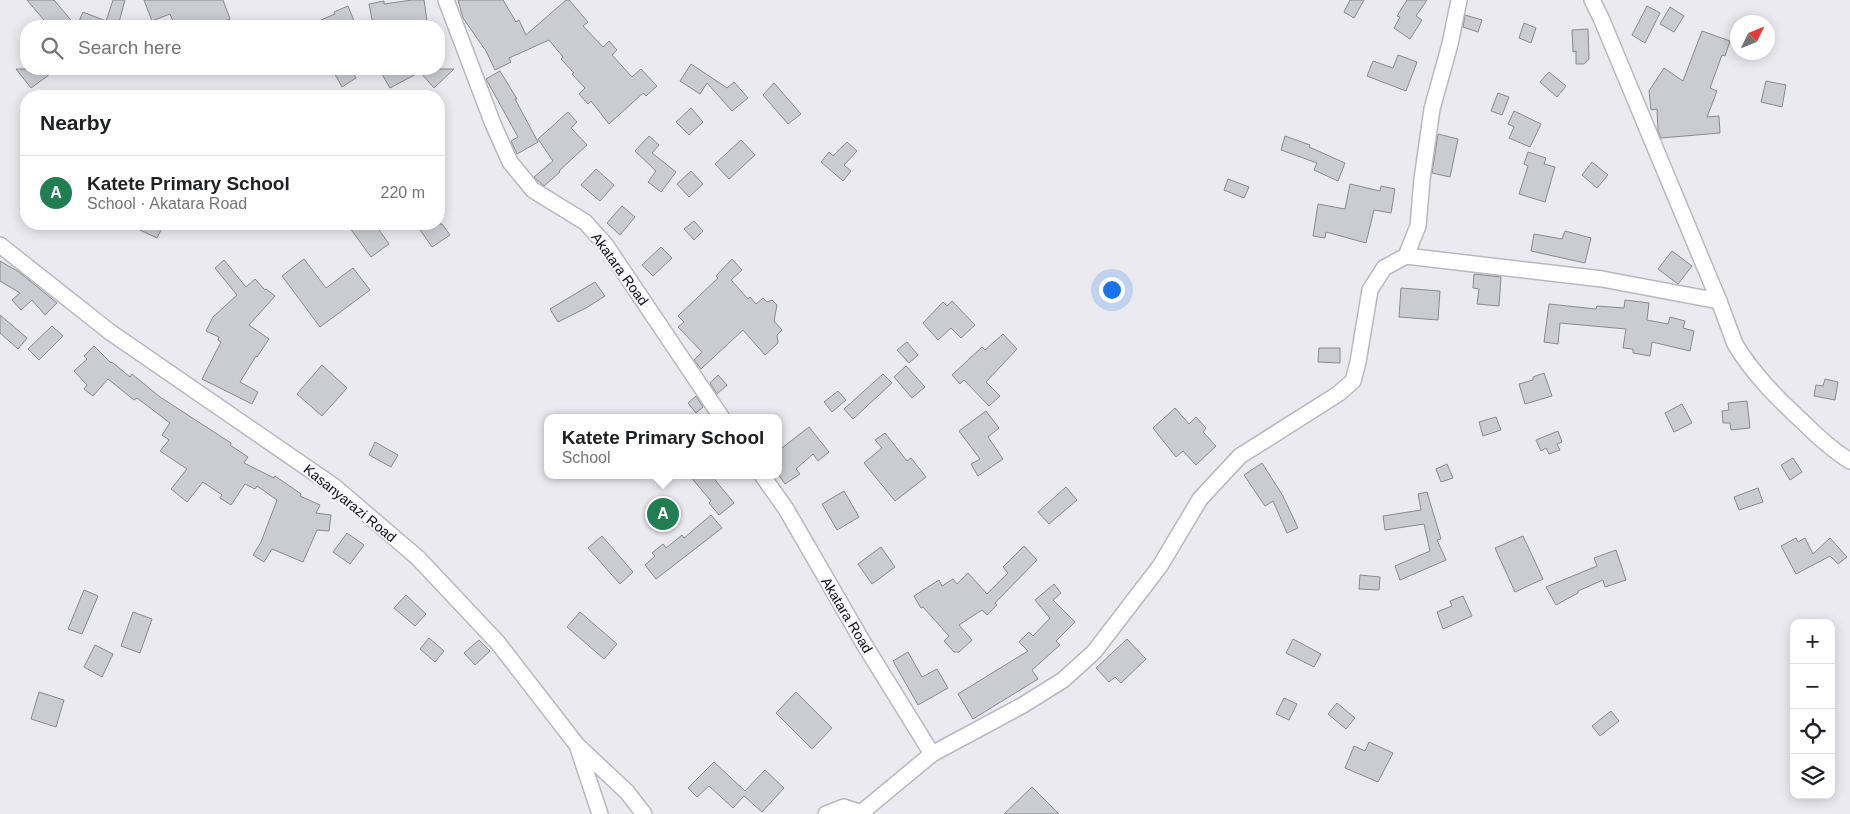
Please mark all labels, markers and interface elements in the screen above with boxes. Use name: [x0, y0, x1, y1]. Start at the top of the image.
north arrow: [1730, 15, 1775, 60]
search box: [20, 20, 445, 75]
icon: search: [38, 34, 66, 62]
text: Search here: [78, 37, 182, 58]
text: Nearby: [40, 111, 111, 134]
text: Katete Primary School: [87, 173, 290, 194]
text: A: [50, 184, 62, 201]
text: 220 m: [381, 184, 425, 201]
text: School · Akatara Road: [87, 195, 247, 212]
street label: Akatara Road: [588, 230, 652, 308]
your location: [1099, 277, 1125, 303]
popup: [544, 414, 782, 479]
text: Katete Primary School: [562, 427, 764, 448]
text: School: [562, 449, 611, 466]
street label: Kasanyarazi Road: [301, 461, 399, 545]
pin: A: [647, 495, 679, 533]
street label: Akatara Road: [818, 574, 876, 656]
map controls: [1790, 619, 1835, 799]
button: +: [1790, 619, 1835, 664]
button: −: [1790, 664, 1835, 709]
button: locate: [1790, 709, 1835, 754]
button: layers: [1790, 754, 1835, 799]

